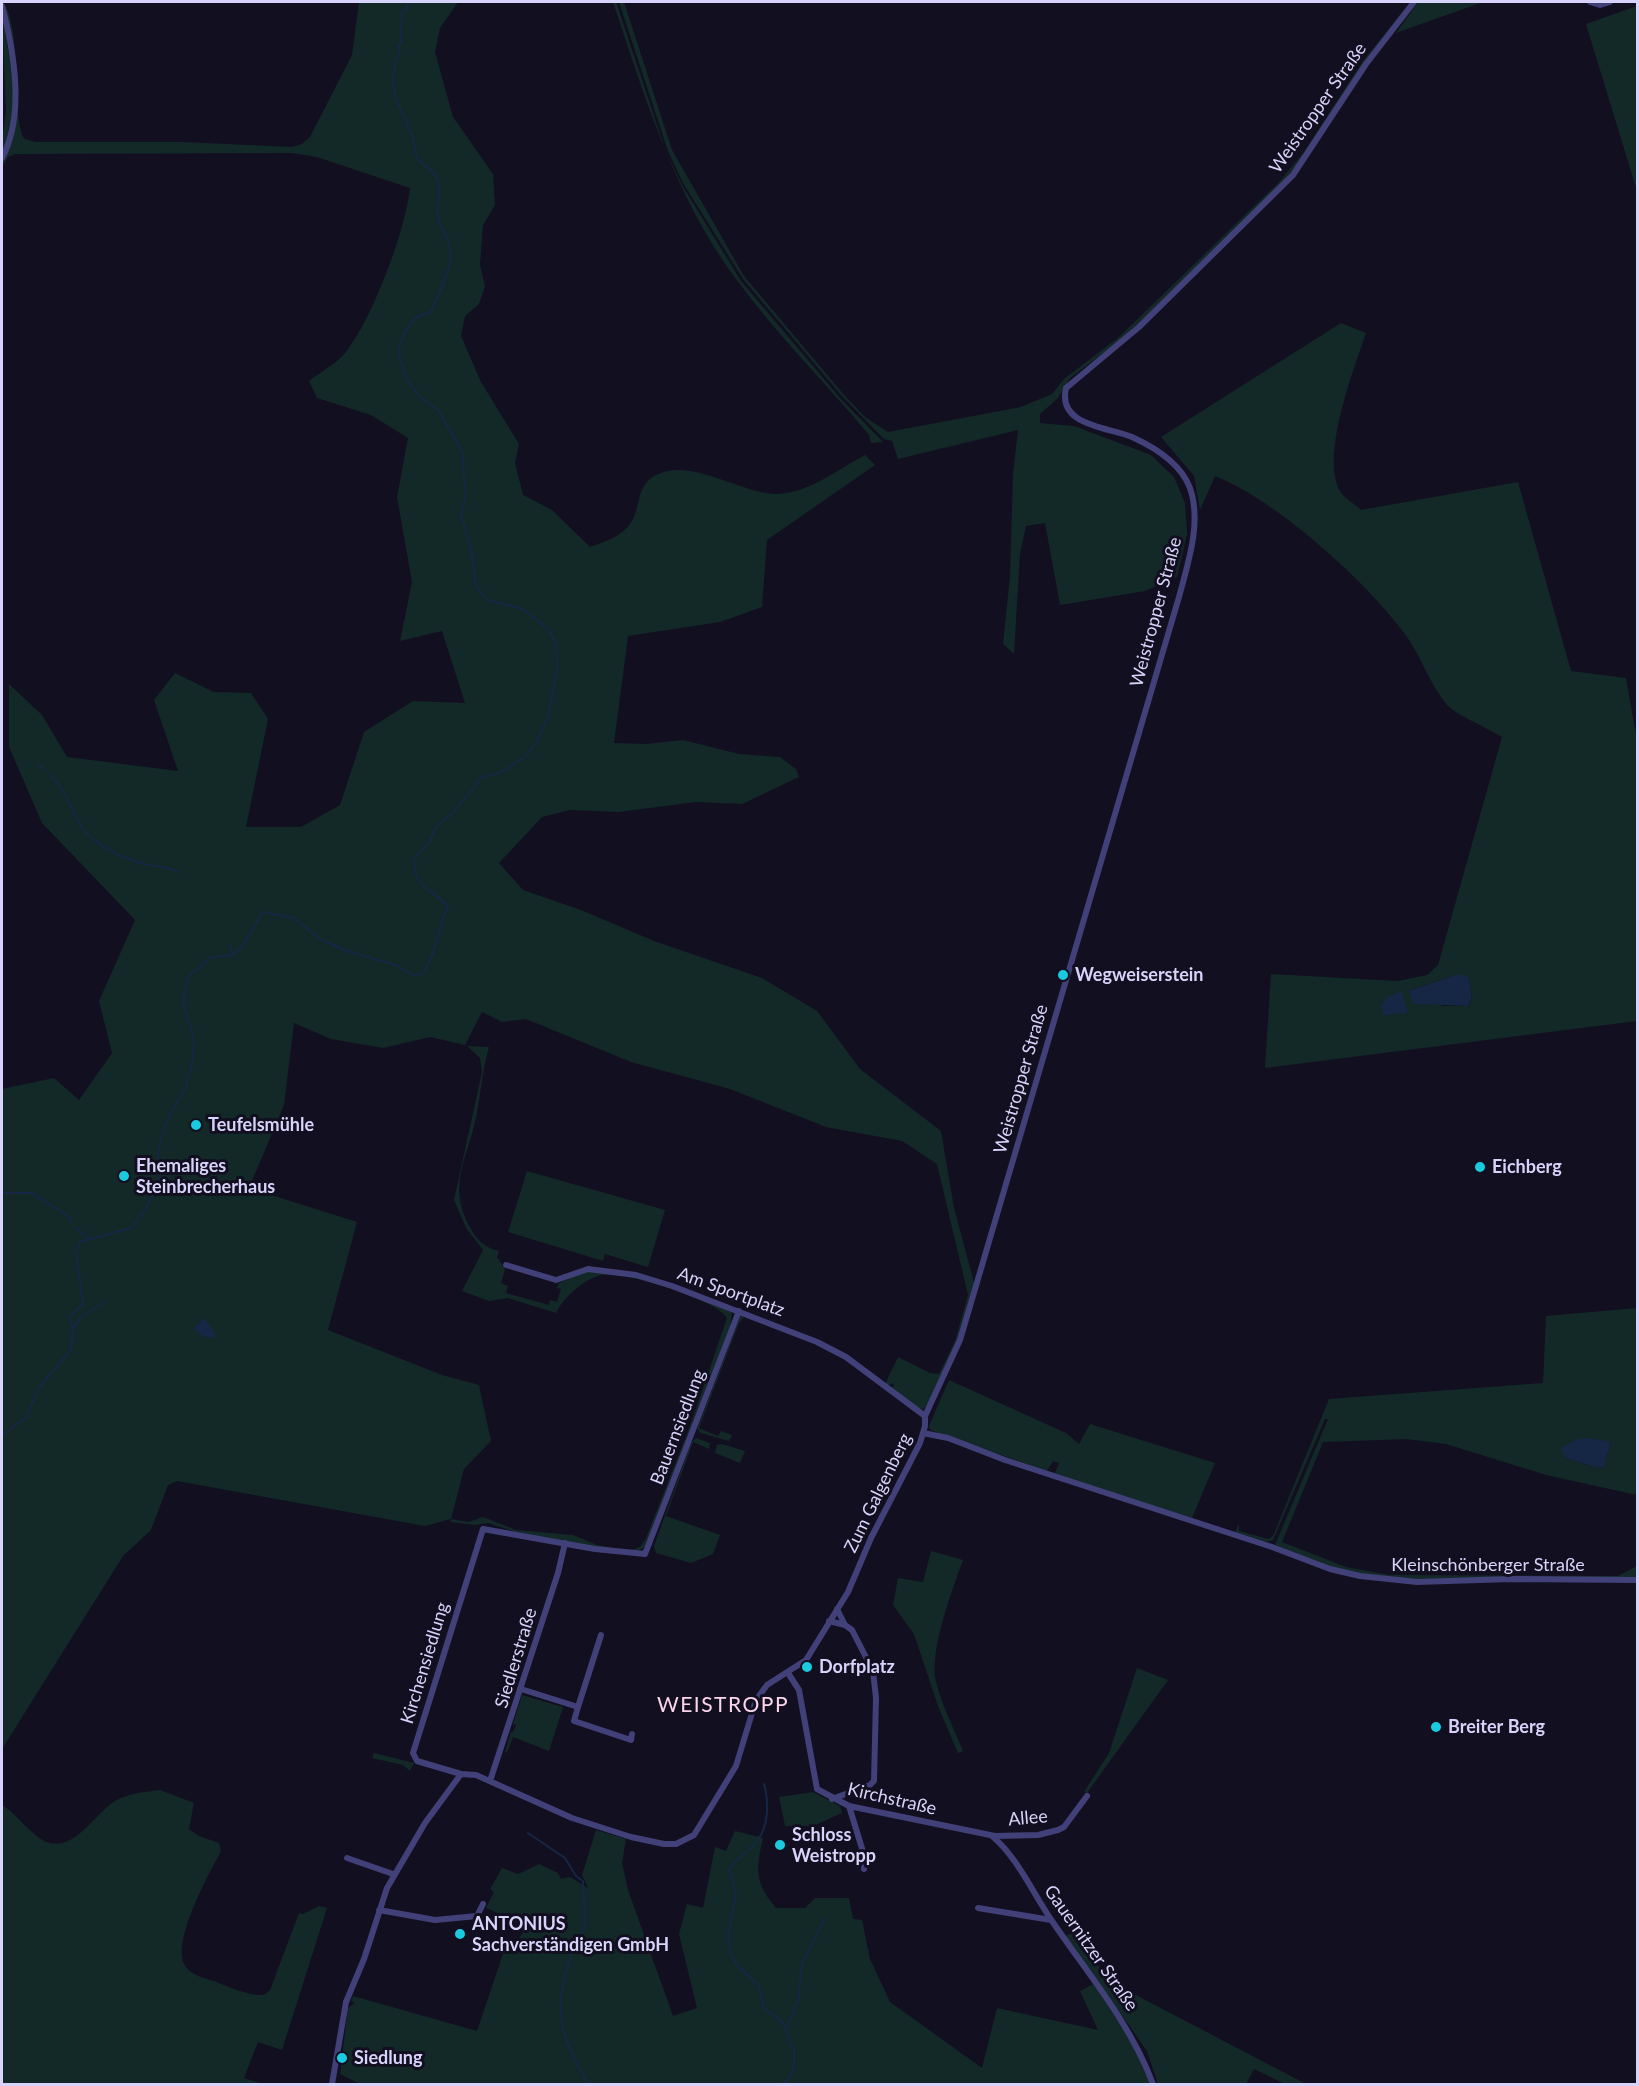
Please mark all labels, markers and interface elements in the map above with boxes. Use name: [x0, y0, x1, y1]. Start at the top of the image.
street label: Weistropper Straße: [1265, 39, 1371, 177]
street label: Weistropper Straße: [1126, 535, 1186, 689]
place label: Wegweiserstein: [1075, 964, 1203, 986]
marker: Wegweiserstein: [1056, 968, 1070, 982]
street label: Weistropper Straße: [989, 1002, 1053, 1156]
place label: Teufelsmühle: [208, 1114, 314, 1136]
marker: Teufelsmühle: [189, 1118, 203, 1132]
place label: Ehemaliges Steinbrecherhaus: [136, 1155, 275, 1198]
place label: Eichberg: [1492, 1156, 1562, 1178]
marker: Eichberg: [1473, 1160, 1487, 1174]
marker: Ehemaliges Steinbrecherhaus: [117, 1169, 131, 1183]
street label: Am Sportplatz: [675, 1263, 787, 1321]
street label: Bauernsiedlung: [646, 1366, 710, 1488]
street label: Zum Galgenberg: [840, 1430, 916, 1556]
street label: Kleinschönberger Straße: [1391, 1554, 1585, 1576]
street label: Kirchensiedlung: [396, 1600, 454, 1726]
street label: Siedlerstraße: [491, 1605, 541, 1711]
place label: Dorfplatz: [819, 1656, 895, 1678]
marker: Dorfplatz: [800, 1660, 814, 1674]
district label: WEISTROPP: [657, 1692, 789, 1718]
place label: Breiter Berg: [1448, 1716, 1545, 1738]
marker: Breiter Berg: [1429, 1720, 1443, 1734]
street label: Kirchstraße: [845, 1778, 939, 1820]
street label: Allee: [1007, 1806, 1049, 1830]
place label: Schloss Weistropp: [792, 1824, 876, 1866]
marker: Schloss Weistropp: [773, 1838, 787, 1852]
street label: Gauernitzer Straße: [1040, 1881, 1142, 2015]
place label: ANTONIUS Sachverständigen GmbH: [472, 1913, 669, 1956]
marker: ANTONIUS Sachverständigen GmbH: [453, 1927, 467, 1941]
place label: Siedlung: [354, 2047, 423, 2069]
marker: Siedlung: [335, 2051, 349, 2065]

